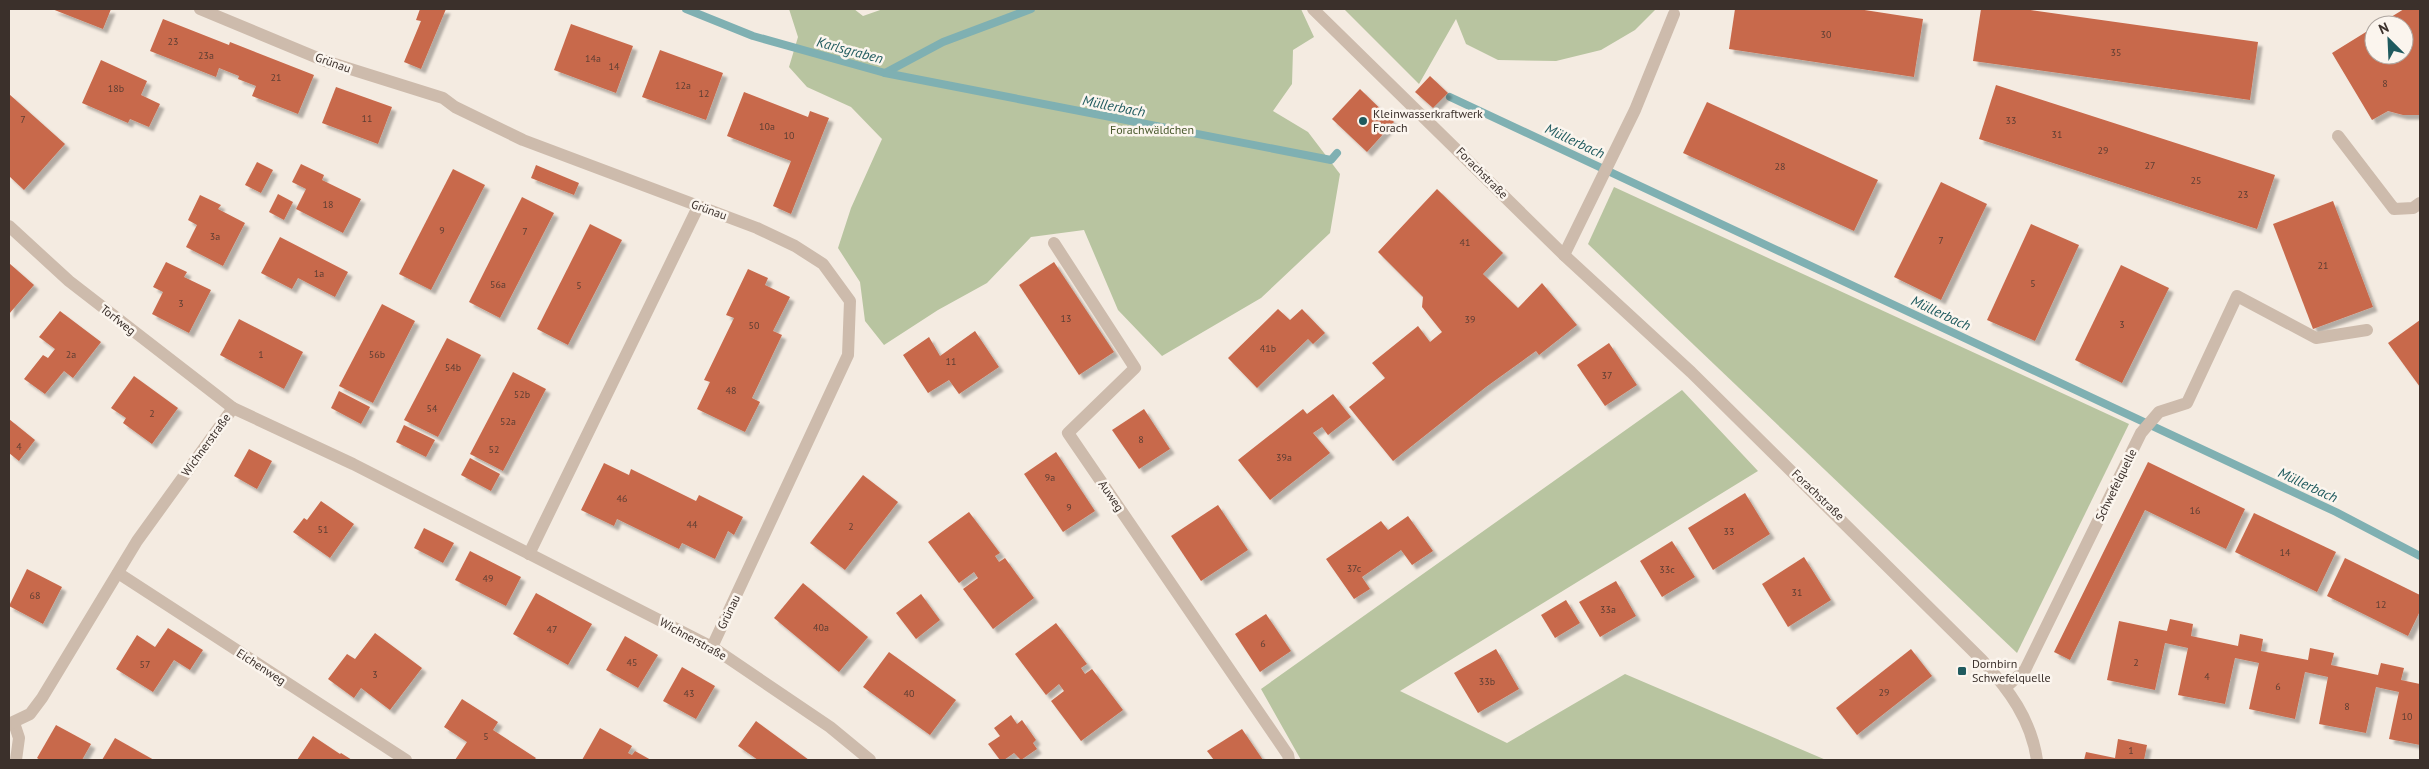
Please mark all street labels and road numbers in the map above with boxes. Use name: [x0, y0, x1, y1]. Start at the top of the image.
street label: Grünau: [313, 49, 353, 76]
street label: Forachstraße: [1453, 144, 1511, 202]
street label: Grünau: [689, 196, 729, 223]
street label: Torfweg: [98, 301, 139, 338]
street label: Wichnerstraße: [178, 410, 233, 479]
street label: Schwefelquelle: [2092, 446, 2140, 523]
street label: Forachstraße: [1789, 466, 1848, 523]
street label: Auweg: [1096, 477, 1127, 514]
street label: Grünau: [714, 592, 743, 632]
street label: Wichnerstraße: [657, 614, 729, 663]
street label: Eichenweg: [234, 645, 289, 688]

